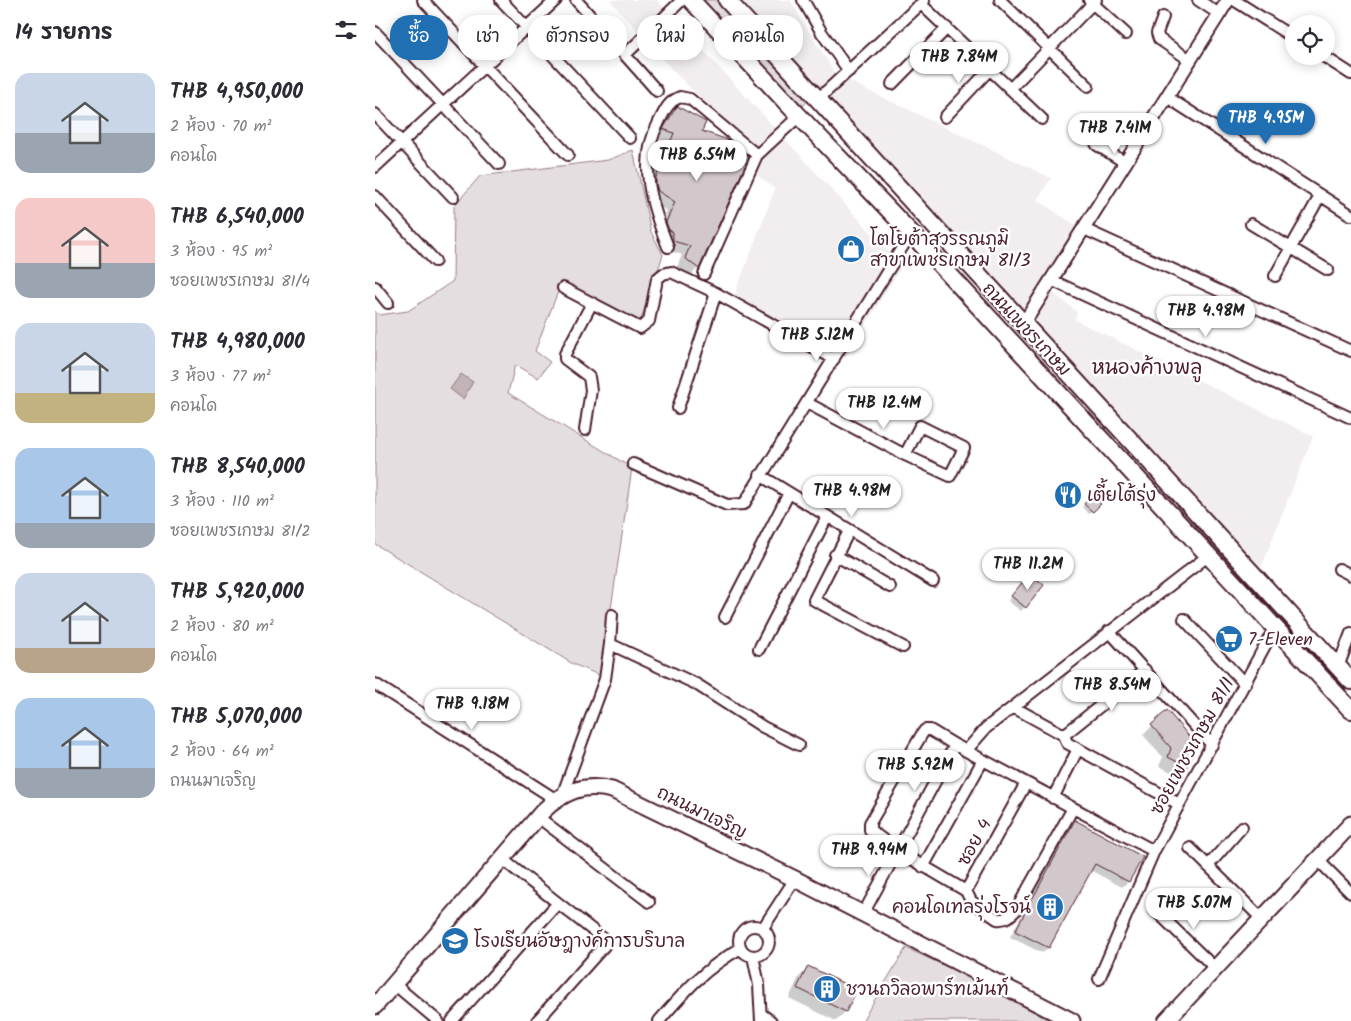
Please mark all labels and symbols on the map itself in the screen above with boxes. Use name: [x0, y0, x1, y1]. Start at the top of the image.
pin: THB 7.84M: [902, 42, 1016, 84]
pin: THB 4.95M: [1209, 102, 1323, 145]
pin: THB 7.41M: [1058, 112, 1172, 155]
pin: THB 6.54M: [640, 140, 754, 182]
place label: โตโยต้าสุวรรณภูมิ สาขาเพชรเกษม 81/3: [870, 226, 1031, 276]
shop icon: โตโยต้าสุวรรณภูมิ สาขาเพชรเกษม 81/3: [836, 234, 866, 264]
street label: ถนนเพชรเกษม: [974, 276, 1077, 384]
pin: THB 4.98M: [1149, 296, 1263, 338]
pin: THB 5.12M: [760, 320, 874, 362]
district label: หนองค้างพลู: [1092, 353, 1202, 385]
pin: THB 12.4M: [827, 388, 941, 430]
pin: THB 4.98M: [795, 476, 909, 518]
place label: เตี้ยโต้รุ่ง: [1087, 478, 1156, 511]
restaurant icon: เตี้ยโต้รุ่ง: [1053, 480, 1083, 510]
pin: THB 11.2M: [971, 548, 1085, 591]
supermarket icon: 7-Eleven: [1214, 624, 1244, 654]
place label: 7-Eleven: [1248, 626, 1313, 655]
pin: THB 8.54M: [1055, 670, 1169, 712]
street label: ซอยเพชรเกษม 81/1: [1143, 673, 1243, 821]
pin: THB 9.18M: [415, 688, 529, 731]
pin: THB 5.92M: [858, 750, 972, 792]
street label: ถนนมาเจริญ: [651, 779, 751, 848]
street label: ซอย 4: [950, 813, 1000, 872]
pin: THB 9.94M: [812, 834, 926, 877]
pin: THB 5.07M: [1137, 888, 1251, 930]
building icon: คอนโดเทลรุ่งโรจน์: [1035, 892, 1065, 922]
place label: คอนโดเทลรุ่งโรจน์: [892, 894, 1031, 923]
school or university icon: โรงเรียนอัษฎางค์การบริบาล: [440, 926, 470, 956]
place label: โรงเรียนอัษฎางค์การบริบาล: [474, 928, 685, 957]
building icon: ชวนถวิลอพาร์ทเม้นท์: [812, 974, 842, 1004]
place label: ชวนถวิลอพาร์ทเม้นท์: [846, 976, 1009, 1005]

